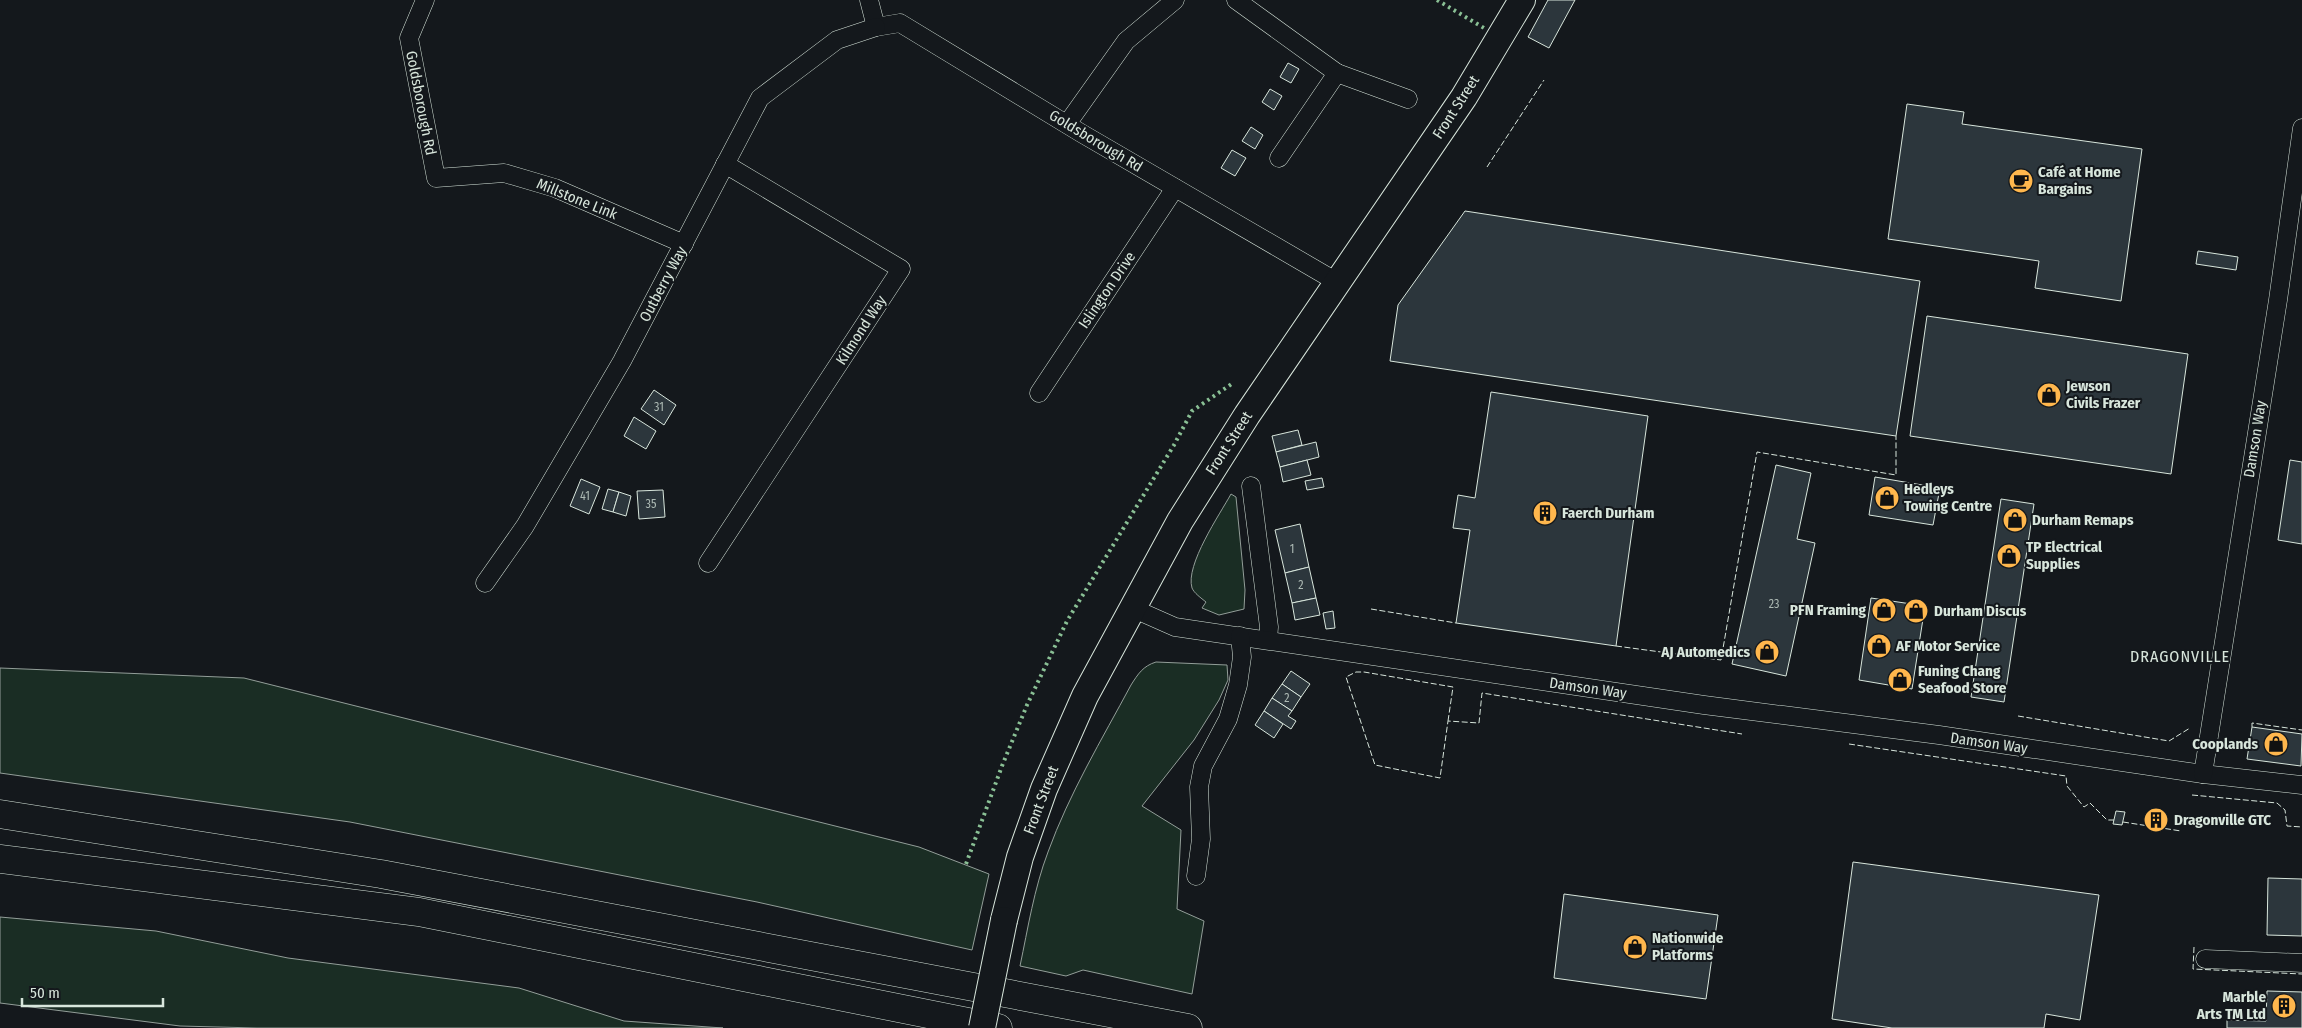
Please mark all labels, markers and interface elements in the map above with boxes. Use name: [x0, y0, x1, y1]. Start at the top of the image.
street label: Goldsborough Rd: [402, 49, 440, 157]
street label: Front Street: [1429, 72, 1483, 142]
street label: Goldsborough Rd: [1046, 106, 1146, 176]
place label: Café at Home Bargains: [2038, 163, 2121, 198]
cafe icon: Café at Home Bargains: [2008, 168, 2034, 194]
street label: Millstone Link: [534, 175, 620, 223]
street label: Outberry Way: [636, 243, 691, 325]
street label: Islington Drive: [1075, 248, 1139, 332]
street label: Kilmond Way: [832, 292, 890, 368]
place label: Jewson Civils Frazer: [2065, 377, 2141, 412]
shop icon: Jewson Civils Frazer: [2036, 382, 2062, 408]
street label: Damson Way: [2240, 399, 2270, 479]
house number: 31: [654, 400, 664, 414]
street label: Front Street: [1202, 408, 1256, 478]
place label: Hedleys Towing Centre: [1904, 480, 1993, 515]
shop icon: Hedleys Towing Centre: [1874, 485, 1900, 511]
house number: 41: [580, 489, 590, 503]
house number: 35: [646, 497, 657, 511]
building icon: Faerch Durham: [1532, 500, 1558, 526]
place label: Faerch Durham: [1562, 504, 1654, 522]
shop icon: Durham Remaps: [2002, 507, 2028, 533]
place label: Durham Remaps: [2032, 511, 2134, 529]
place label: TP Electrical Supplies: [2026, 538, 2103, 573]
house number: 1: [1290, 542, 1294, 556]
shop icon: TP Electrical Supplies: [1996, 543, 2022, 569]
house number: 2: [1298, 578, 1304, 592]
house number: 23: [1769, 597, 1779, 611]
shop icon: PFN Framing: [1871, 597, 1897, 623]
shop icon: Durham Discus: [1903, 598, 1929, 624]
place label: PFN Framing: [1790, 601, 1867, 619]
place label: Durham Discus: [1934, 602, 2027, 620]
shop icon: AF Motor Service: [1866, 633, 1892, 659]
place label: AF Motor Service: [1895, 637, 2000, 655]
shop icon: AJ Automedics: [1754, 639, 1780, 665]
place label: AJ Automedics: [1660, 643, 1750, 661]
district label: DRAGONVILLE: [2130, 647, 2230, 666]
place label: Funing Chang Seafood Store: [1918, 662, 2007, 697]
shop icon: Funing Chang Seafood Store: [1887, 667, 1913, 693]
street label: Damson Way: [1548, 674, 1628, 702]
house number: 2: [1284, 691, 1290, 705]
street label: Damson Way: [1949, 729, 2029, 757]
shop icon: Cooplands: [2263, 731, 2289, 757]
place label: Cooplands: [2192, 735, 2258, 753]
street label: Front Street: [1020, 763, 1062, 837]
building icon: Dragonville GTC: [2143, 807, 2169, 833]
place label: Dragonville GTC: [2174, 811, 2271, 829]
place label: Nationwide Platforms: [1652, 929, 1724, 964]
shop icon: Nationwide Platforms: [1622, 934, 1648, 960]
scale bar: [22, 976, 164, 1008]
text: 50 m: [30, 984, 60, 1002]
place label: Marble Arts TM Ltd: [2196, 988, 2266, 1023]
building icon: Marble Arts TM Ltd: [2271, 993, 2297, 1019]

